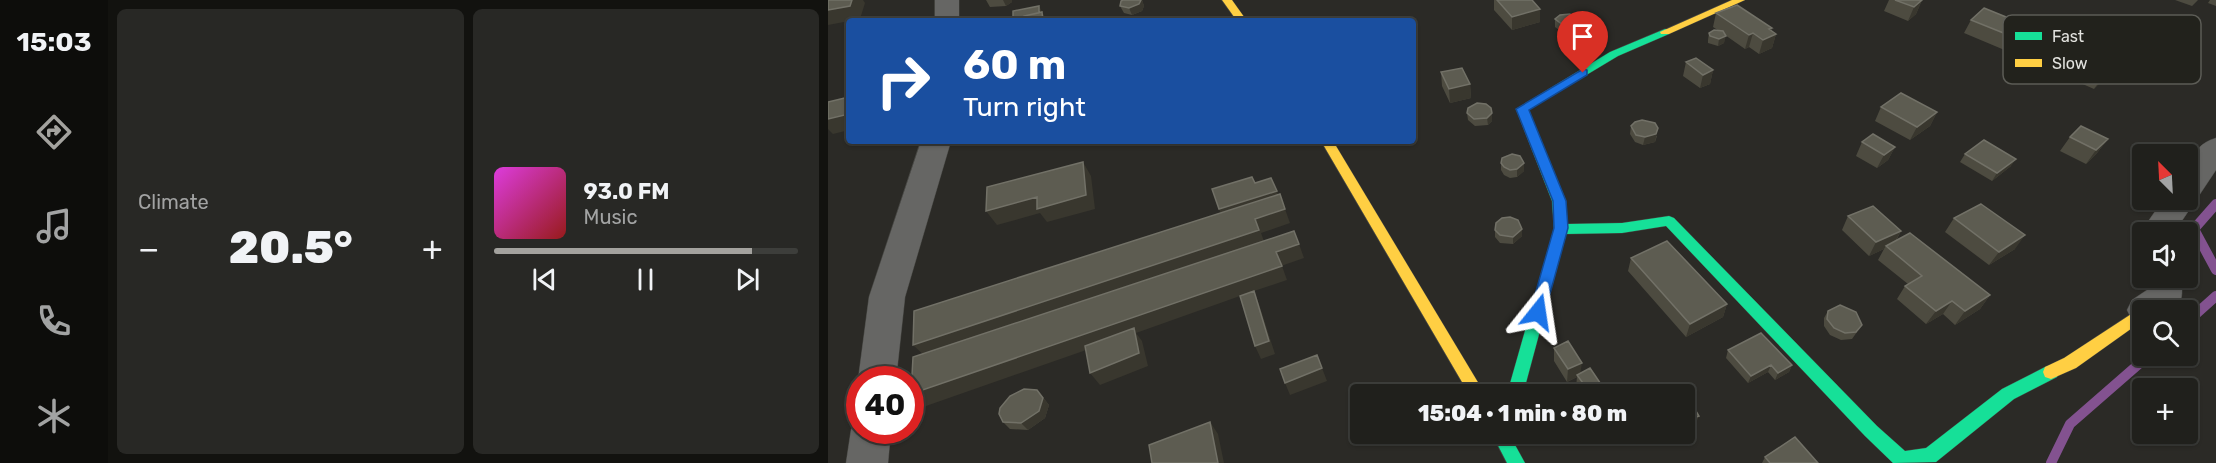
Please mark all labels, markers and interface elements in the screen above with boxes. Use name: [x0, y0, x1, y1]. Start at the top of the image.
pin: [1557, 11, 1608, 73]
legend: [2003, 15, 2201, 84]
icon: arrive: [1566, 20, 1599, 53]
text: 15:03: [17, 26, 91, 58]
text: Fast: [2052, 27, 2084, 46]
text: 60 m: [963, 40, 1066, 90]
icon: right: [864, 42, 942, 120]
text: Slow: [2052, 54, 2088, 73]
text: Turn right: [963, 91, 1086, 123]
icon: directions: [33, 111, 75, 153]
north arrow: [2132, 144, 2198, 210]
map controls: [2132, 144, 2198, 444]
text: 93.0 FM: [584, 178, 670, 205]
text: Climate: [138, 190, 209, 214]
icon: music: [33, 205, 75, 247]
text: Music: [584, 205, 638, 229]
text: 20.5°: [229, 221, 353, 274]
button: sound: [2132, 222, 2198, 288]
text: −: [138, 229, 159, 268]
text: +: [422, 229, 443, 268]
icon: previous: [528, 263, 561, 296]
icon: pause: [629, 263, 662, 296]
icon: next: [731, 263, 764, 296]
position arrow: [1506, 280, 1570, 344]
icon: phone: [33, 300, 75, 342]
button: search: [2132, 300, 2198, 366]
speed limit sign: 40: [846, 366, 924, 444]
button: +: [2132, 378, 2198, 444]
icon: climate: [33, 395, 75, 437]
text: 15:04 · 1 min · 80 m: [1418, 400, 1627, 427]

